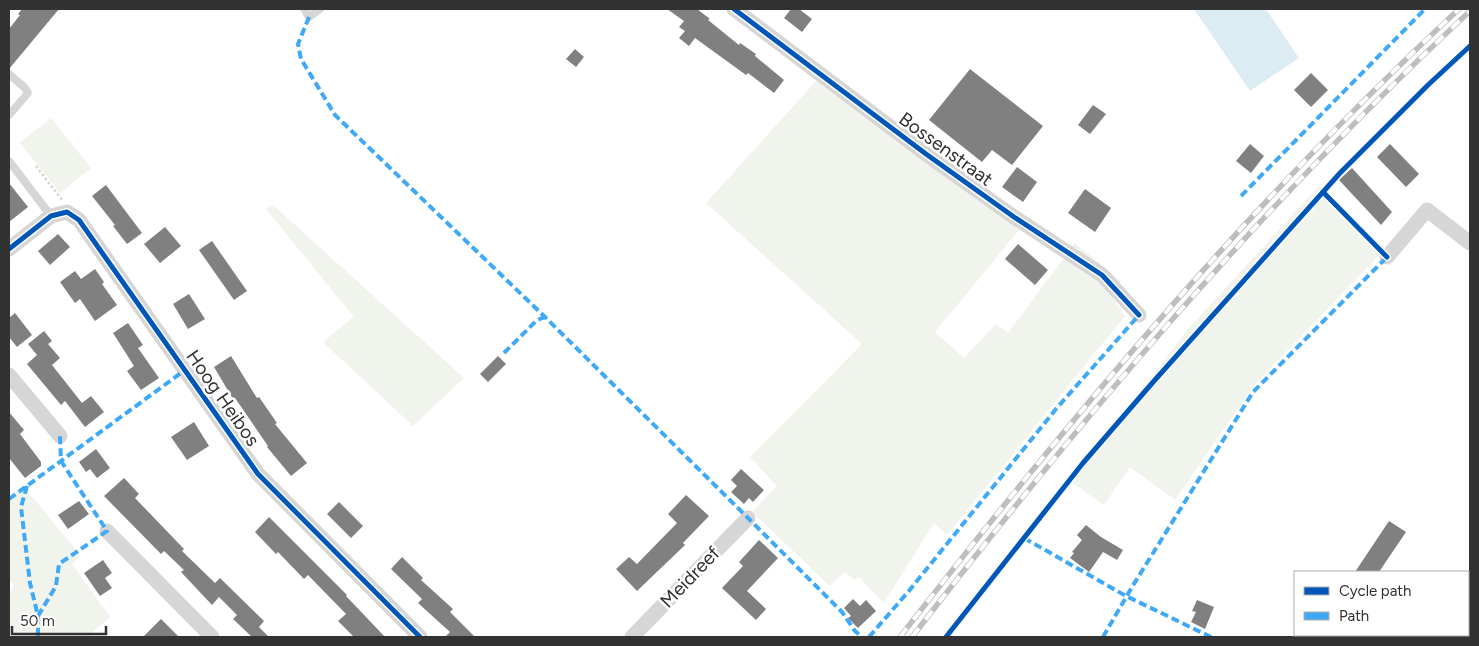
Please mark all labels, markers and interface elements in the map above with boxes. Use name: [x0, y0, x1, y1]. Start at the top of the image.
street label: Bossenstraat: [895, 107, 997, 191]
street label: Hoog Heibos: [181, 345, 265, 451]
street label: Meidreef: [655, 542, 725, 612]
legend: [1294, 571, 1469, 636]
text: Cycle path: [1339, 582, 1411, 600]
scale bar: [12, 604, 106, 636]
text: Path: [1339, 607, 1369, 625]
text: 50 m: [20, 612, 55, 630]

